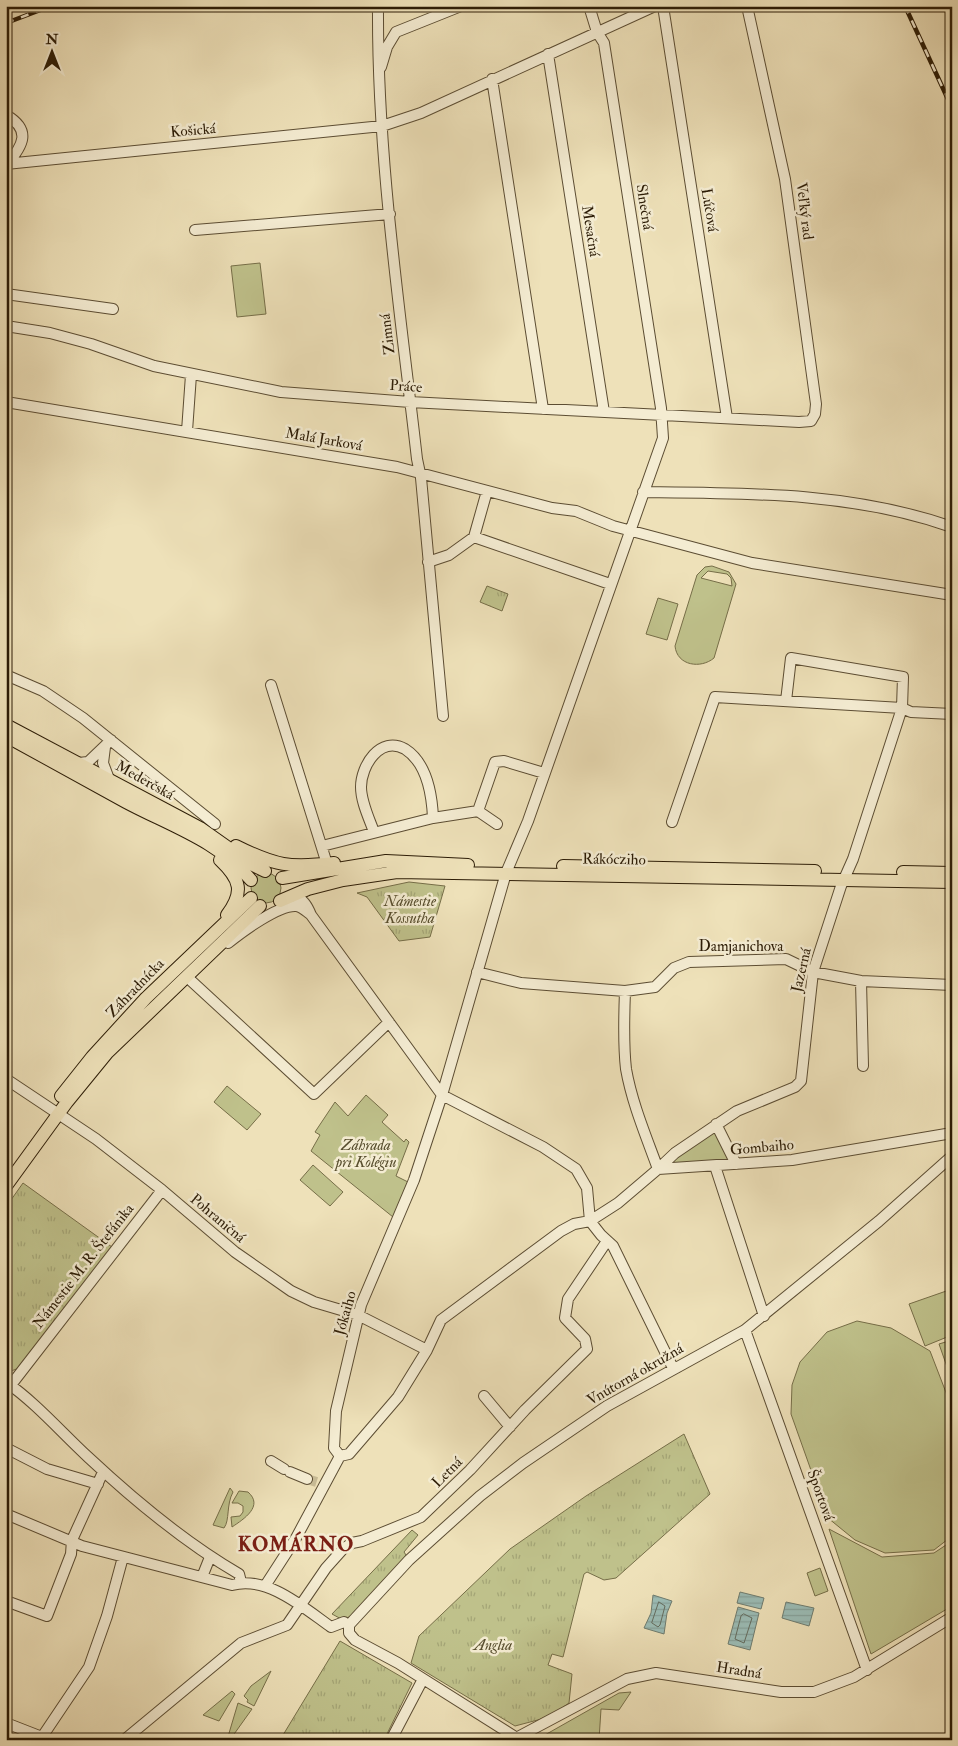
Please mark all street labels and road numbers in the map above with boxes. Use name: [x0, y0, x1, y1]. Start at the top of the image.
street label: Košická: [169, 119, 217, 142]
street label: Veľký rad: [792, 181, 818, 241]
street label: Slnečná: [632, 183, 658, 232]
street label: Lúčová: [697, 187, 722, 234]
street label: Mesačná: [577, 204, 604, 259]
street label: Zimná: [375, 312, 399, 355]
street label: Práce: [389, 376, 423, 397]
street label: Malá Jarková: [284, 423, 365, 457]
street label: Mederčská: [112, 757, 178, 805]
street label: Rákócziho: [582, 849, 646, 870]
street label: Damjanichova: [699, 937, 784, 956]
street label: Jazerná: [787, 945, 817, 995]
street label: Záhradnícka: [102, 954, 169, 1022]
street label: Gombaiho: [729, 1135, 795, 1160]
street label: Pohraničná: [186, 1190, 250, 1248]
street label: Námestie M. R. Štefánika: [27, 1198, 139, 1333]
street label: Jókaiho: [330, 1289, 362, 1339]
street label: Vnútorná okružná: [584, 1339, 688, 1410]
street label: Letná: [428, 1452, 467, 1492]
street label: Športová: [802, 1466, 841, 1525]
street label: Hradná: [715, 1658, 764, 1684]

